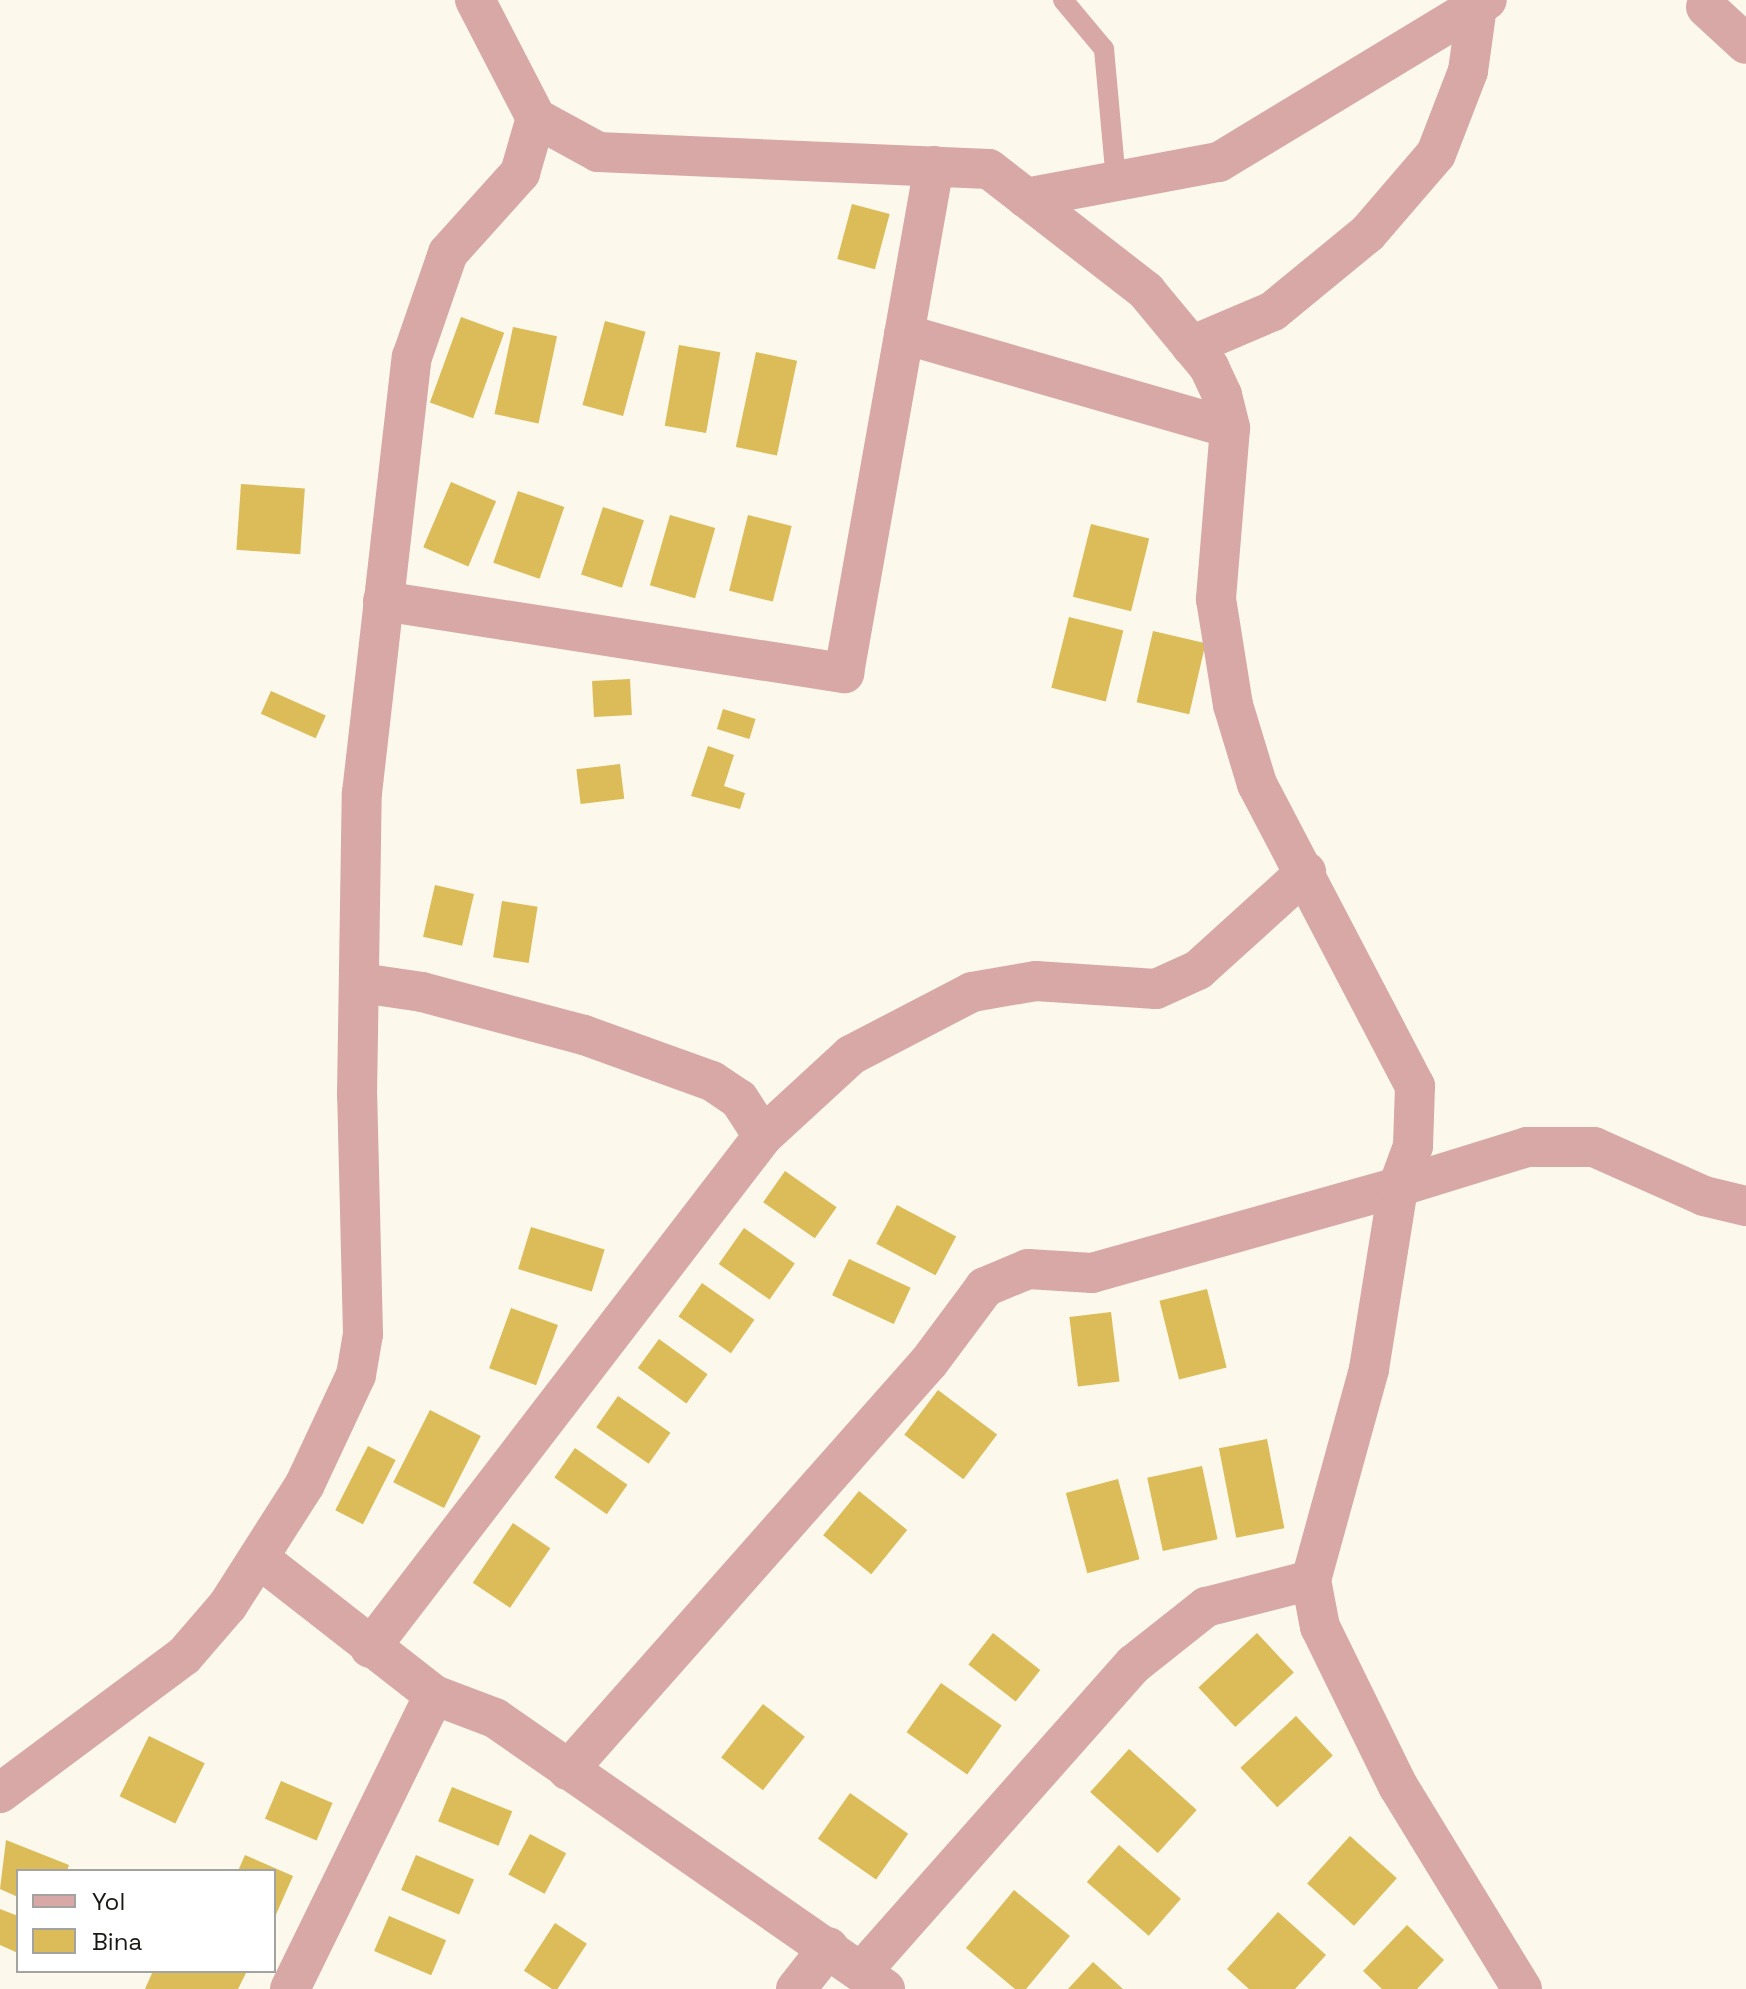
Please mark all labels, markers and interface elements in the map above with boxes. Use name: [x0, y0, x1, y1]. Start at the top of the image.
legend: [16, 1869, 276, 1973]
text: Yol: [92, 1886, 125, 1917]
text: Bina: [92, 1926, 142, 1957]

